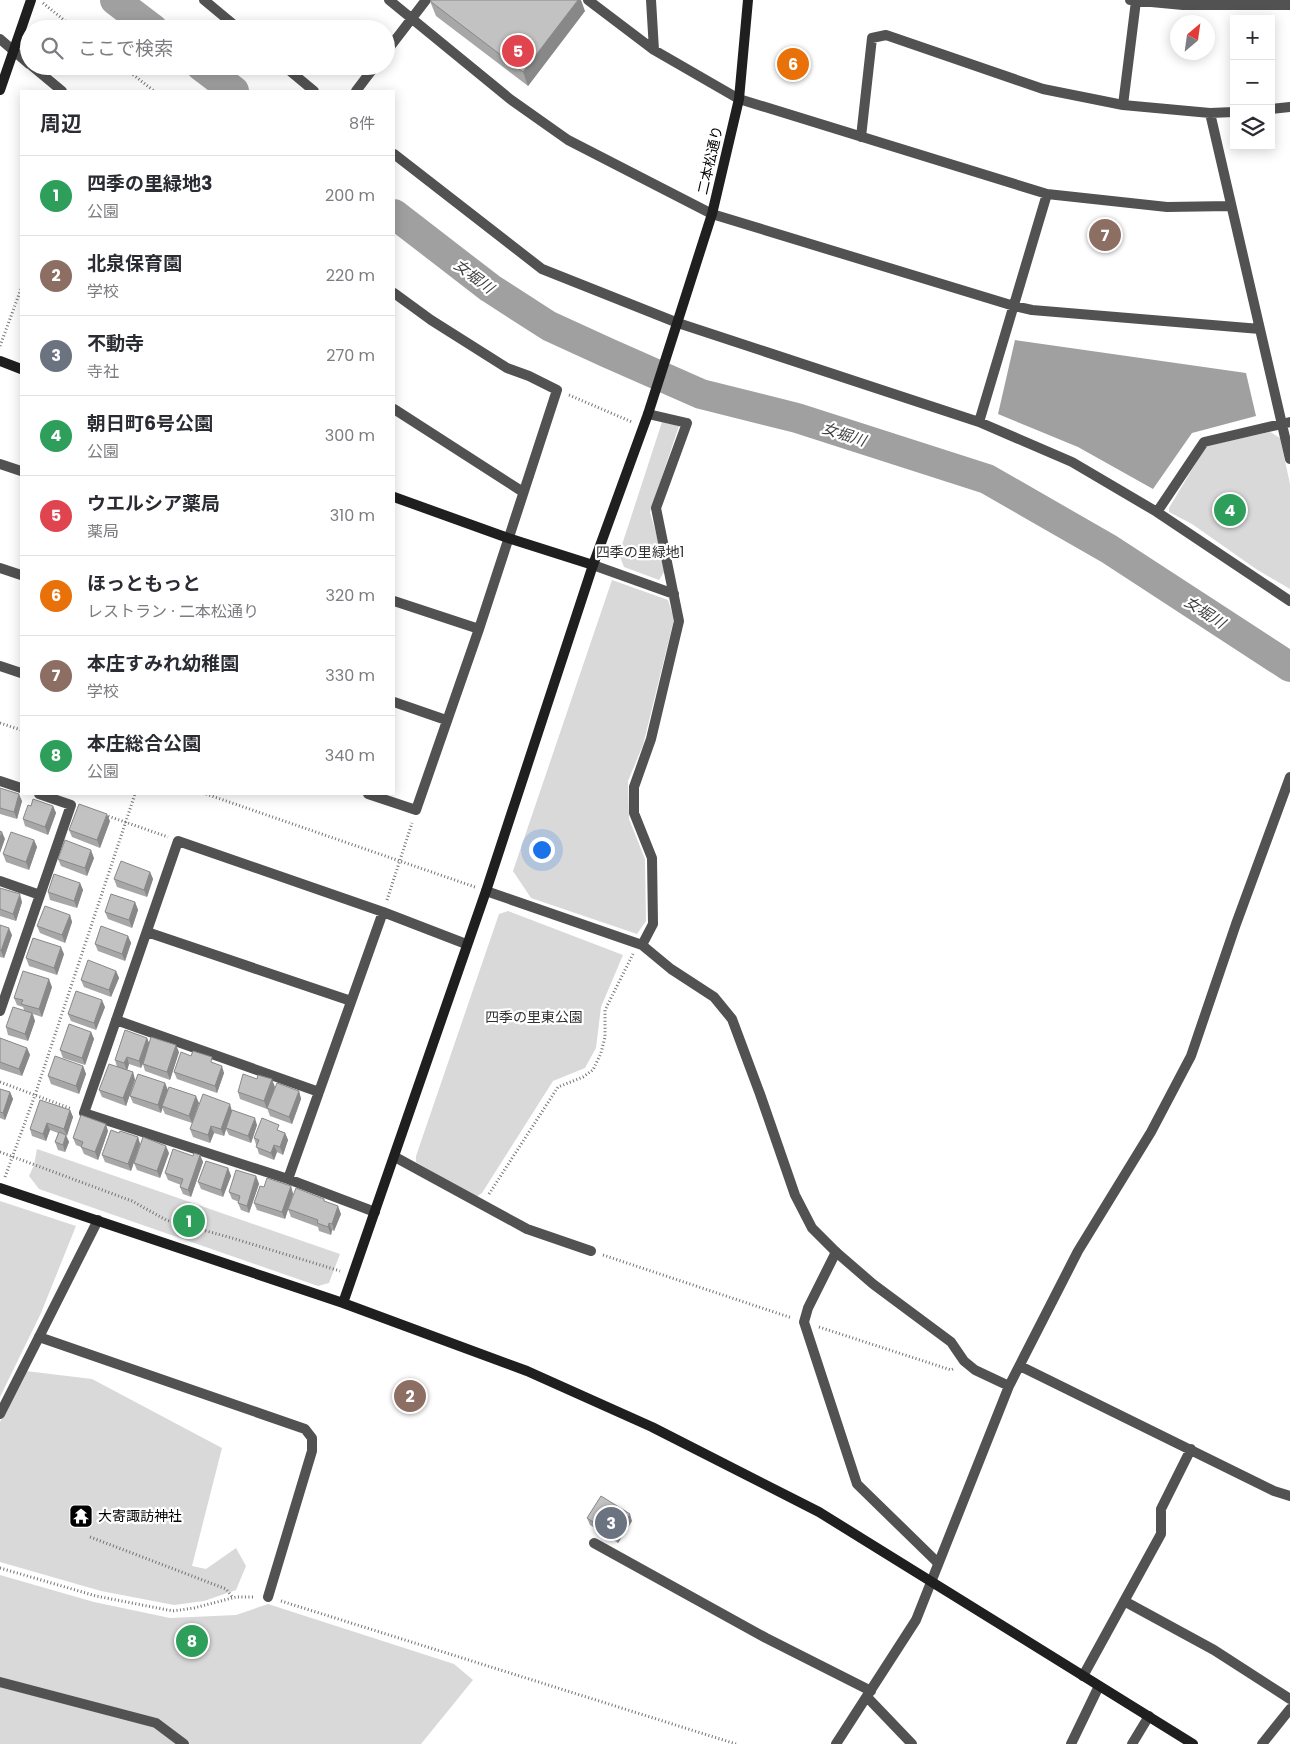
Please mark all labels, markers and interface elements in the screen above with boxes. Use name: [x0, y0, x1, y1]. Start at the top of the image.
north arrow: [1170, 15, 1215, 60]
map controls: [1230, 15, 1275, 150]
button: +: [1230, 15, 1275, 60]
search box: [20, 20, 395, 75]
pin: 5: [502, 32, 534, 70]
icon: search: [38, 34, 66, 62]
text: ここで検索: [78, 35, 173, 62]
pin: 6: [777, 45, 809, 83]
button: −: [1230, 60, 1275, 105]
button: layers: [1230, 105, 1275, 150]
text: 周辺: [40, 109, 82, 138]
text: 8件: [349, 112, 375, 135]
street label: 二本松通り: [692, 124, 728, 196]
text: 四季の里緑地3: [87, 170, 213, 197]
text: 1: [53, 184, 59, 207]
text: 200 m: [325, 184, 375, 207]
text: 公園: [87, 200, 119, 223]
pin: 7: [1089, 216, 1121, 254]
text: 北泉保育園: [87, 250, 182, 277]
water label: 女堀川: [450, 254, 500, 299]
text: 2: [51, 264, 61, 287]
text: 220 m: [326, 264, 375, 287]
text: 学校: [87, 280, 119, 303]
text: 不動寺: [87, 330, 144, 357]
text: 3: [51, 344, 61, 367]
text: 270 m: [326, 344, 375, 367]
text: 寺社: [87, 360, 119, 383]
text: 朝日町6号公園: [87, 410, 213, 437]
water label: 女堀川: [819, 417, 871, 452]
text: 4: [51, 424, 61, 447]
text: 300 m: [325, 424, 375, 447]
text: 公園: [87, 440, 119, 463]
text: ウエルシア薬局: [87, 490, 220, 517]
pin: 4: [1214, 491, 1246, 529]
text: 5: [51, 504, 61, 527]
text: 310 m: [330, 504, 375, 527]
text: 薬局: [87, 520, 119, 543]
park label: 四季の里緑地1: [596, 542, 684, 562]
text: ほっともっと: [87, 570, 201, 597]
text: 6: [51, 584, 61, 607]
text: 320 m: [326, 584, 375, 607]
water label: 女堀川: [1180, 591, 1231, 634]
text: レストラン · 二本松通り: [87, 600, 259, 623]
text: 本庄すみれ幼稚園: [87, 650, 239, 677]
text: 7: [52, 664, 60, 687]
text: 330 m: [325, 664, 375, 687]
text: 学校: [87, 680, 119, 703]
text: 本庄総合公園: [87, 730, 201, 757]
text: 8: [51, 744, 61, 767]
text: 340 m: [325, 744, 375, 767]
text: 公園: [87, 760, 119, 783]
your location: [529, 837, 555, 863]
park label: 四季の里東公園: [485, 1007, 583, 1027]
pin: 1: [173, 1202, 205, 1240]
pin: 2: [394, 1377, 426, 1415]
temple icon: 大寄諏訪神社: [68, 1503, 94, 1529]
pin: 3: [595, 1504, 627, 1542]
place label: 大寄諏訪神社: [98, 1506, 182, 1526]
pin: 8: [176, 1622, 208, 1660]

